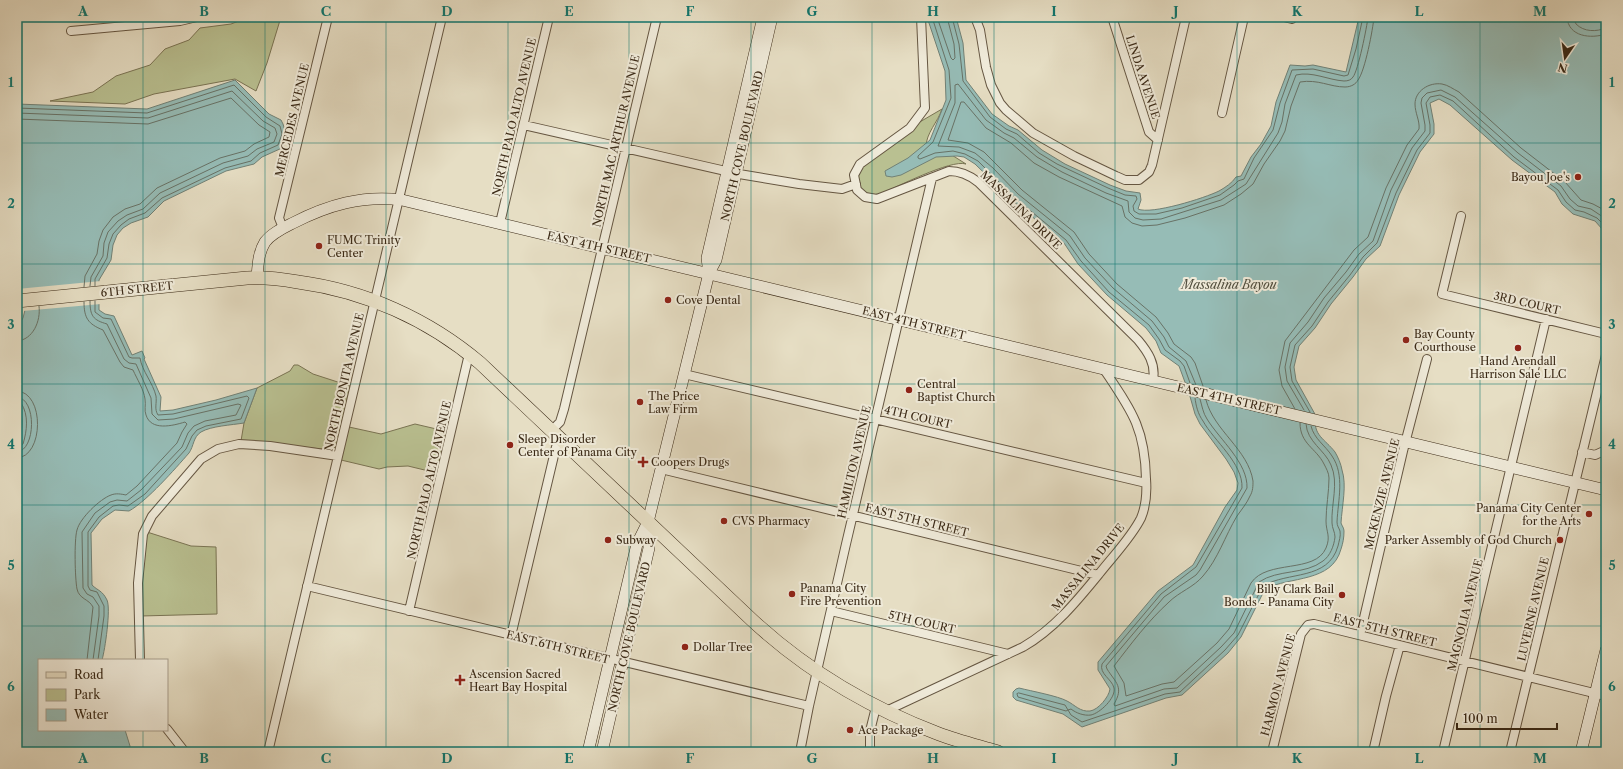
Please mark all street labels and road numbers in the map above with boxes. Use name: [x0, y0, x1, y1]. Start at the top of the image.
street label: LINDA AVENUE: [1123, 33, 1163, 121]
street label: NORTH PALO ALTO AVENUE: [489, 36, 539, 198]
street label: NORTH MAC ARTHUR AVENUE: [589, 53, 643, 229]
street label: MERCEDES AVENUE: [272, 61, 312, 178]
street label: NORTH COVE BOULEVARD: [718, 69, 766, 223]
street label: MASSALINA DRIVE: [977, 167, 1065, 253]
street label: EAST 4TH STREET: [546, 228, 653, 266]
street label: 6TH STREET: [100, 278, 175, 300]
street label: 3RD COURT: [1492, 289, 1562, 318]
street label: EAST 4TH STREET: [861, 303, 968, 343]
street label: NORTH BONITA AVENUE: [321, 311, 367, 453]
street label: EAST 4TH STREET: [1176, 380, 1283, 418]
street label: NORTH PALO ALTO AVENUE: [404, 399, 454, 561]
street label: 4TH COURT: [883, 402, 954, 432]
street label: HAMILTON AVENUE: [834, 404, 874, 520]
street label: MCKENZIE AVENUE: [1361, 436, 1403, 551]
street label: EAST 5TH STREET: [864, 500, 971, 540]
street label: MASSALINA DRIVE: [1049, 520, 1128, 613]
street label: LUVERNE AVENUE: [1514, 555, 1552, 662]
street label: MAGNOLIA AVENUE: [1444, 557, 1486, 673]
street label: NORTH COVE BOULEVARD: [605, 560, 653, 714]
street label: 5TH COURT: [887, 607, 958, 637]
street label: EAST 5TH STREET: [1332, 610, 1439, 650]
street label: EAST 6TH STREET: [505, 627, 612, 667]
street label: HARMON AVENUE: [1258, 632, 1298, 738]

